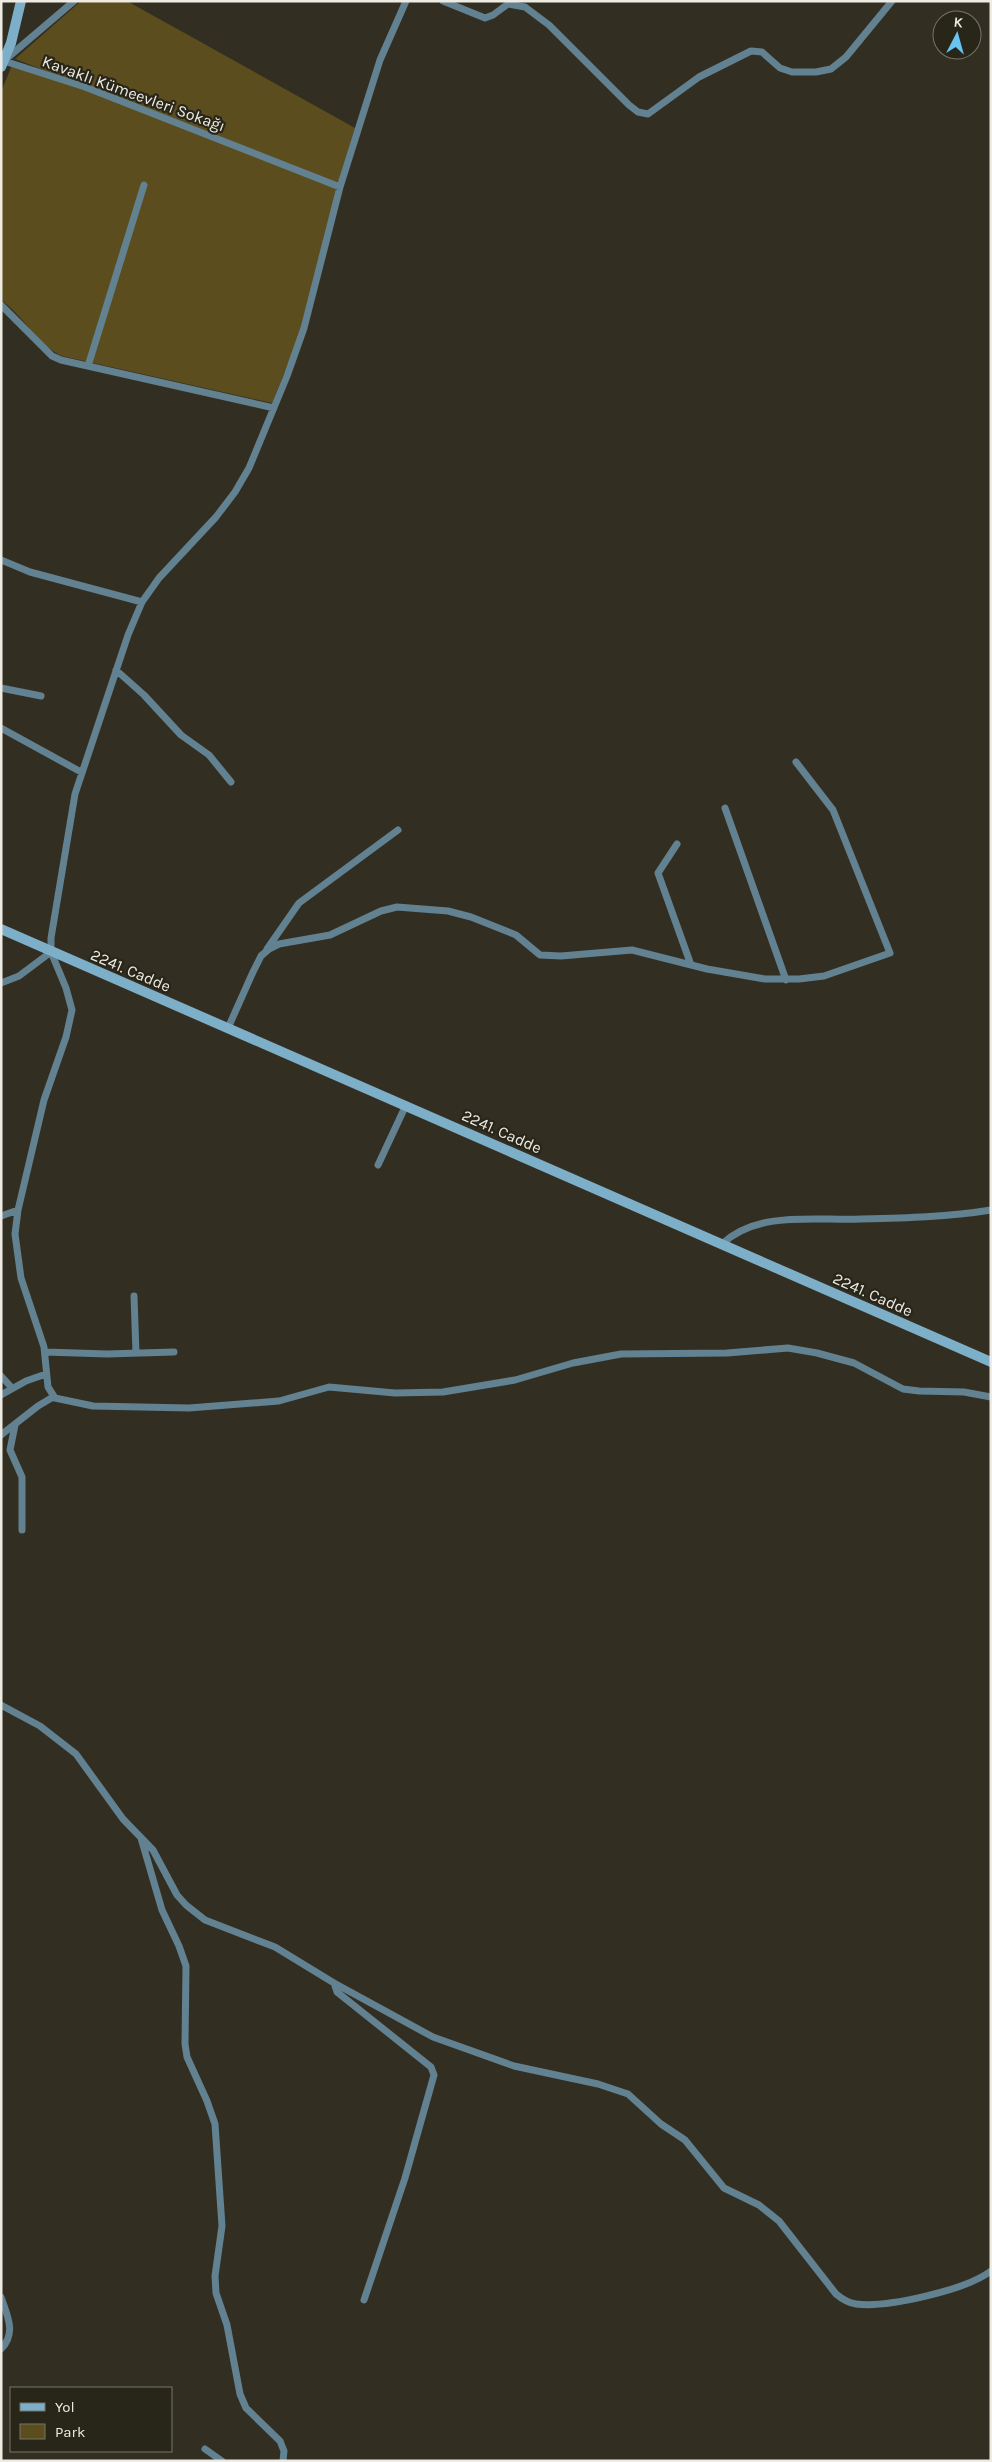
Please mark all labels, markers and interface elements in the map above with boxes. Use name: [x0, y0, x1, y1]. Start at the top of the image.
north arrow: [932, 10, 982, 60]
text: K: [953, 14, 965, 32]
street label: Kavaklı Kümeevleri Sokağı: [40, 51, 228, 135]
street label: 2241. Cadde: [88, 945, 174, 996]
street label: 2241. Cadde: [459, 1105, 545, 1157]
street label: 2241. Cadde: [830, 1268, 916, 1320]
legend: [10, 2387, 172, 2452]
text: Yol: [55, 2398, 75, 2416]
text: Park: [55, 2423, 85, 2441]

